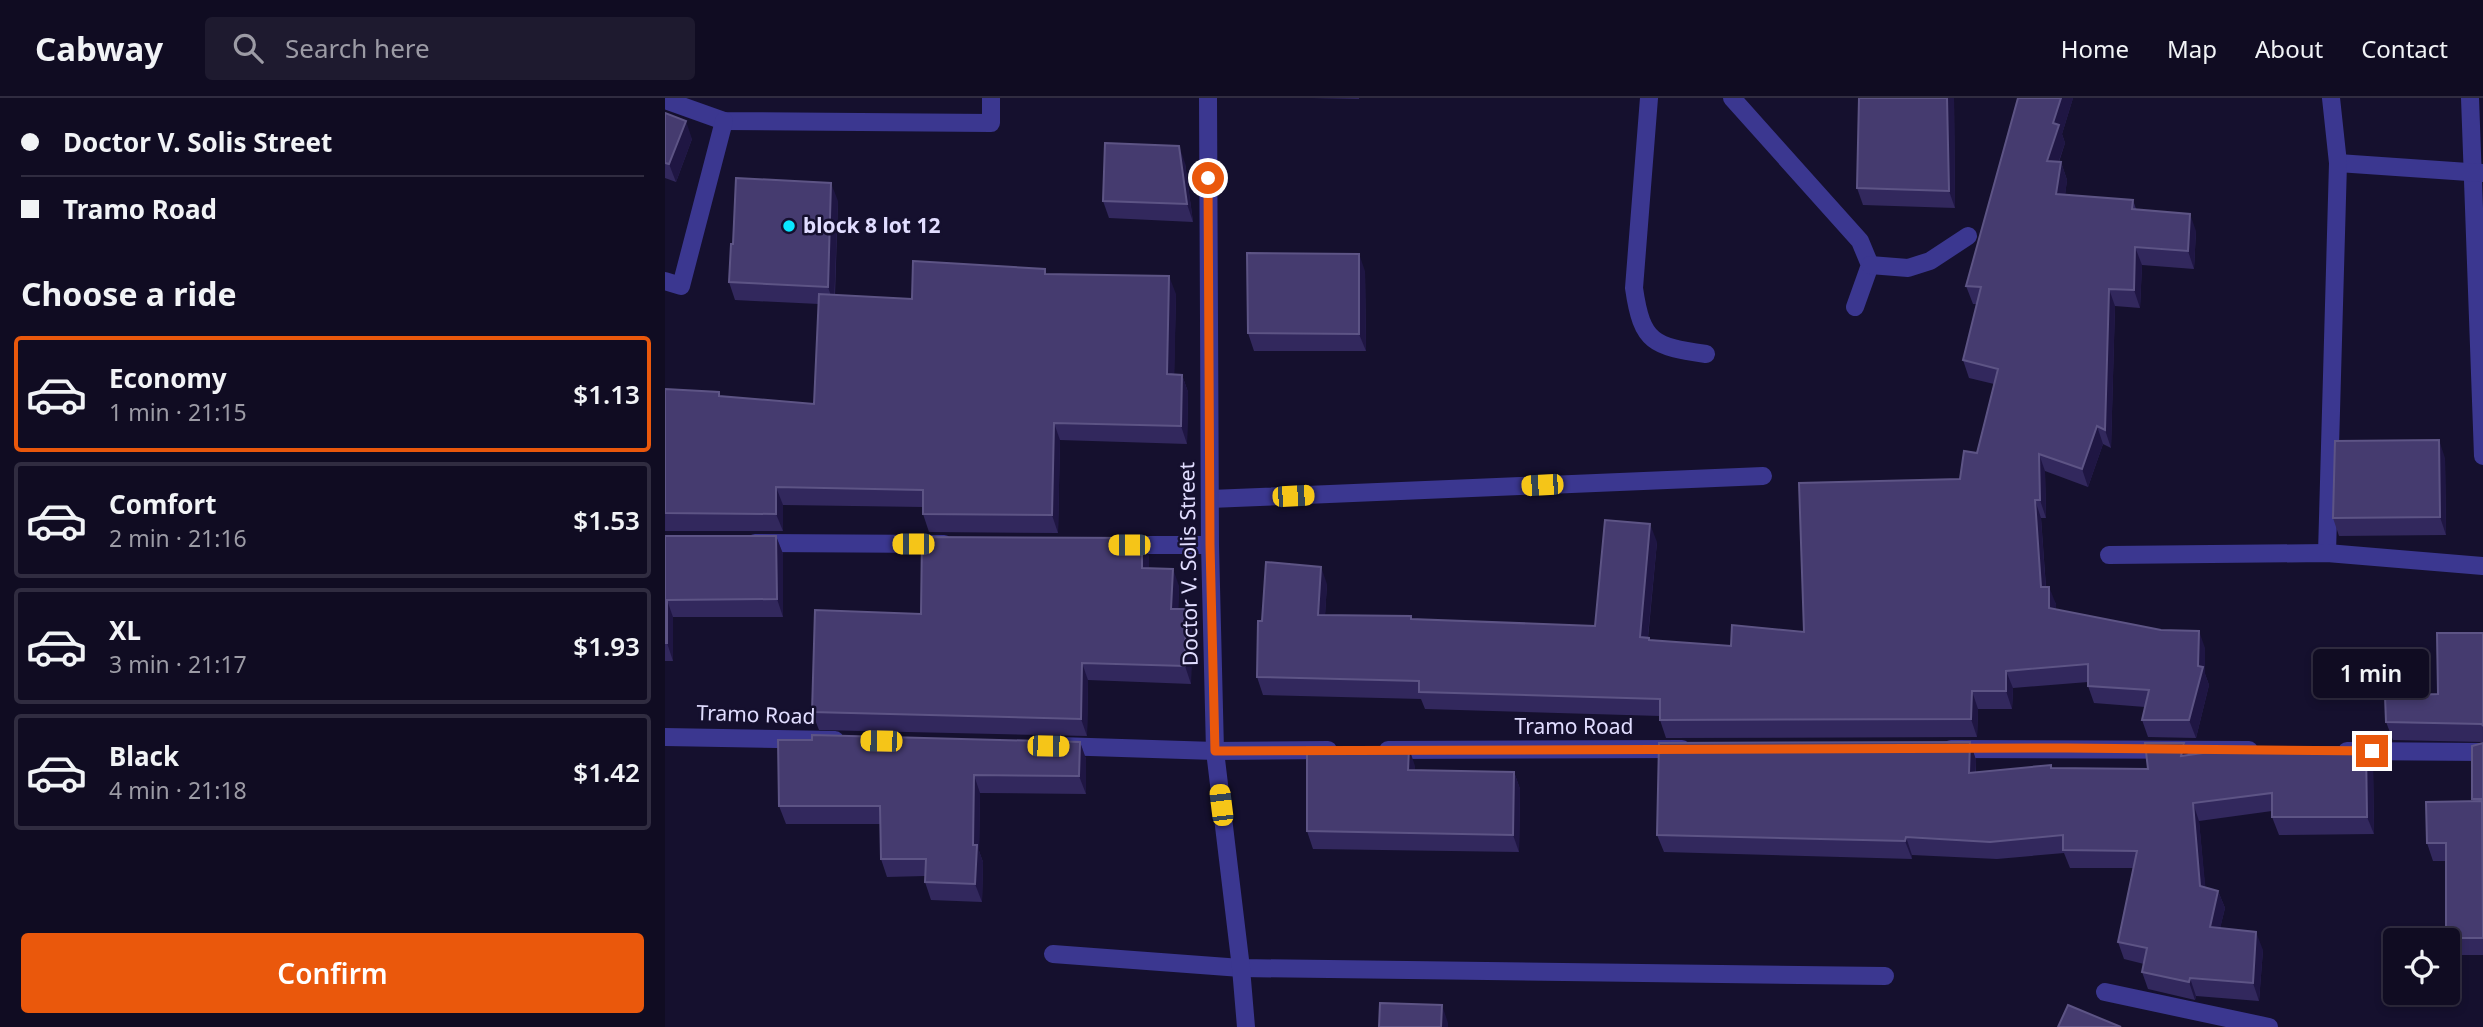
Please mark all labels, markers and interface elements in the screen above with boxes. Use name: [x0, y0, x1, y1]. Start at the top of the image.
search box: [205, 17, 695, 80]
text: Cabway: [35, 26, 163, 71]
icon: search: [229, 29, 267, 67]
text: Search here: [285, 30, 430, 66]
text: Home: [2061, 32, 2129, 65]
text: Map: [2167, 32, 2217, 65]
text: About: [2255, 32, 2323, 65]
text: Contact: [2361, 32, 2448, 65]
text: Doctor V. Solis Street: [63, 124, 332, 160]
route start: [1192, 162, 1224, 194]
text: Tramo Road: [63, 191, 217, 227]
place label: block 8 lot 12: [803, 211, 940, 239]
marker: block 8 lot 12: [781, 218, 797, 234]
text: Choose a ride: [21, 272, 237, 315]
text: Economy: [109, 360, 227, 396]
icon: car: [25, 363, 88, 426]
text: $1.13: [573, 376, 640, 412]
text: 1 min · 21:15: [109, 396, 247, 428]
street label: Doctor V. Solis Street: [1172, 461, 1204, 666]
car: [1521, 473, 1564, 497]
car: [1272, 484, 1315, 508]
text: Comfort: [109, 486, 217, 522]
icon: car: [25, 489, 88, 552]
text: $1.53: [573, 502, 640, 538]
text: 2 min · 21:16: [109, 522, 247, 554]
car: [893, 534, 935, 555]
car: [1109, 535, 1151, 556]
text: XL: [109, 612, 141, 648]
icon: car: [25, 615, 88, 678]
text: $1.93: [573, 628, 640, 664]
text: 3 min · 21:17: [109, 648, 247, 680]
callout: 1 min: [2314, 650, 2430, 698]
text: 1 min: [2340, 657, 2402, 689]
street label: Tramo Road: [696, 698, 816, 730]
street label: Tramo Road: [1515, 712, 1633, 740]
car: [860, 730, 903, 752]
car: [1027, 735, 1070, 757]
route end: [2356, 735, 2388, 767]
text: Black: [109, 738, 179, 774]
icon: car: [25, 741, 88, 804]
text: $1.42: [573, 754, 640, 790]
text: 4 min · 21:18: [109, 774, 247, 806]
car: [1209, 783, 1234, 827]
map controls: [2383, 928, 2460, 1005]
button: locate: [2383, 928, 2460, 1005]
button: Confirm: [21, 933, 644, 1013]

